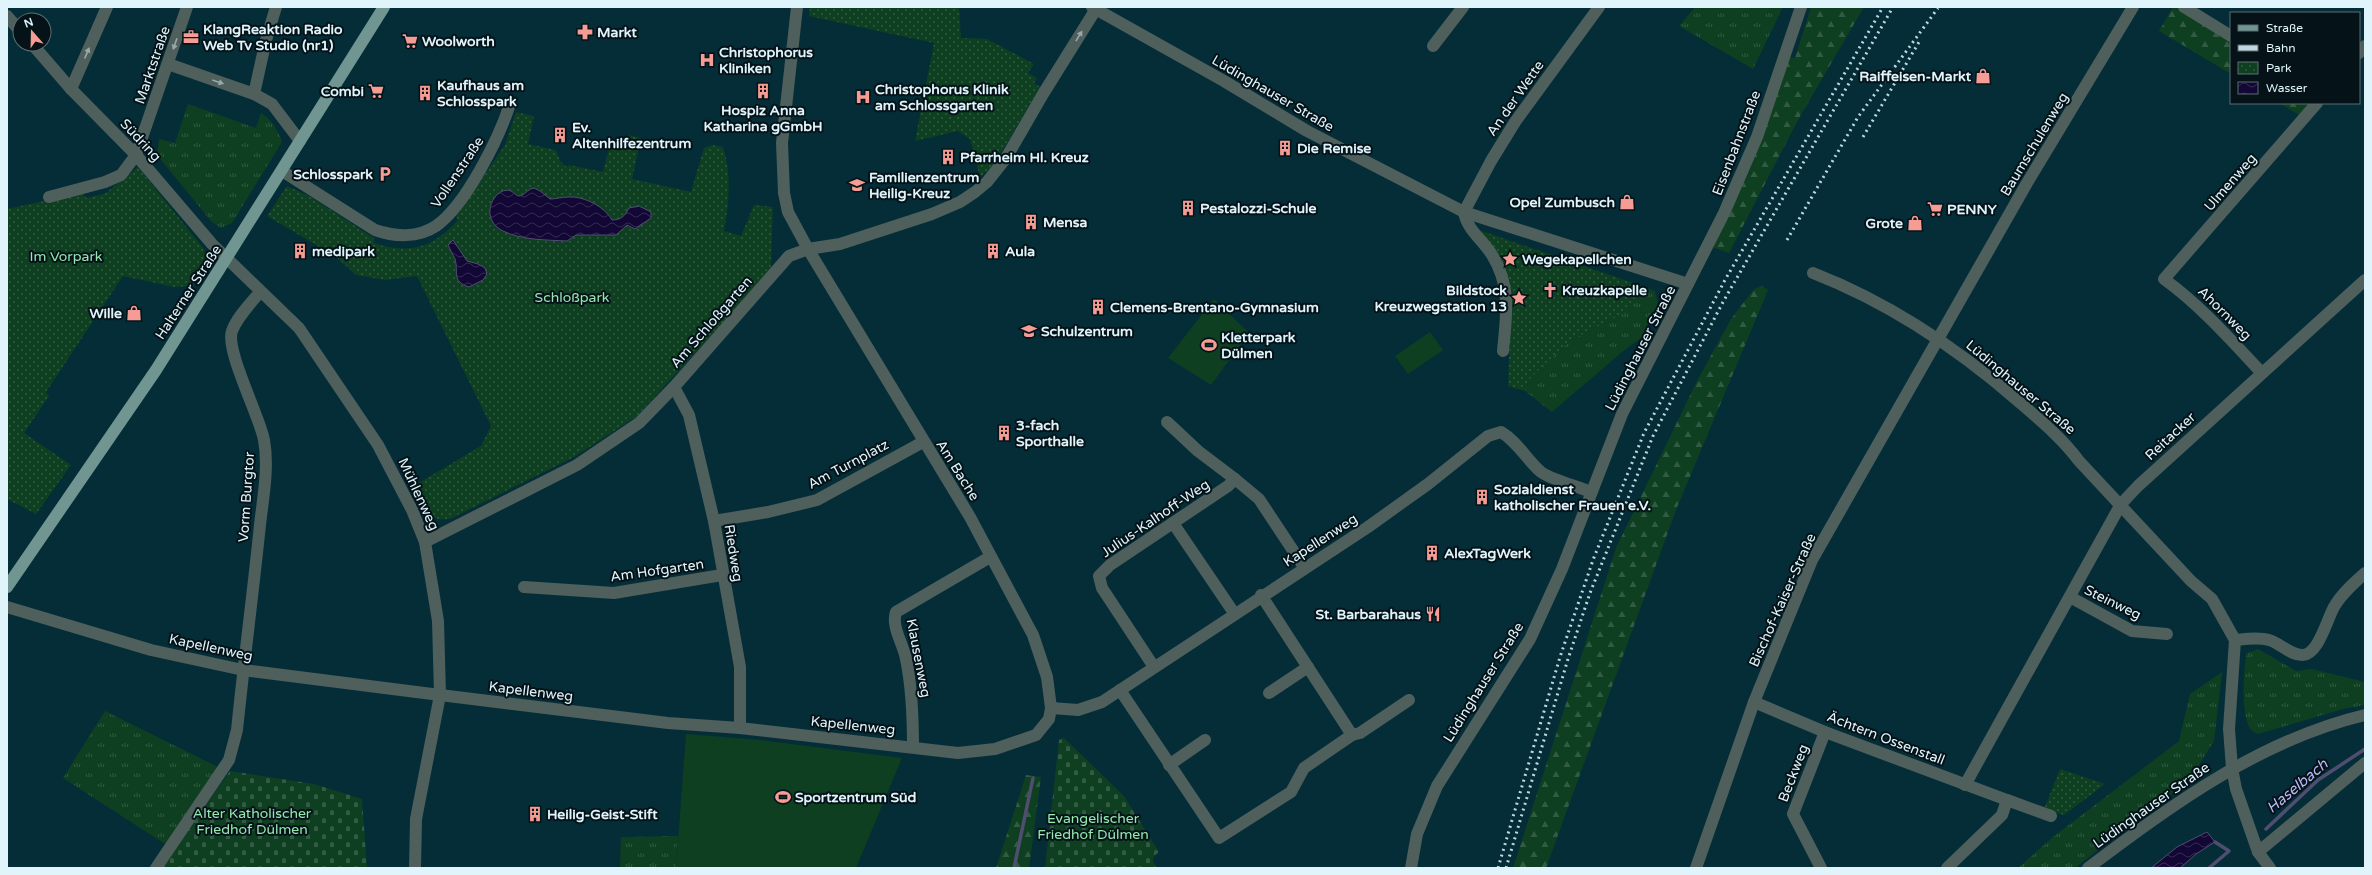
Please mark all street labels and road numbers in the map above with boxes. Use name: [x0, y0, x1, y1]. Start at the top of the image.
street label: Marktstraße: [131, 24, 174, 106]
street label: Lüdinghauser Straße: [1209, 52, 1337, 135]
street label: An der Wette: [1483, 57, 1548, 139]
street label: Eisenbahnstraße: [1709, 88, 1764, 198]
street label: Baumschulenweg: [1997, 89, 2072, 199]
street label: Südring: [117, 116, 165, 165]
street label: Vollenstraße: [427, 133, 488, 211]
street label: Ulmenweg: [2201, 150, 2260, 215]
street label: Halterner Straße: [152, 242, 225, 343]
street label: Am Schloßgarten: [667, 273, 756, 372]
street label: Lüdinghauser Straße: [1602, 283, 1679, 414]
street label: Ahornweg: [2194, 283, 2255, 344]
street label: Lüdinghauser Straße: [1962, 336, 2079, 438]
street label: Reitacker: [2142, 408, 2200, 464]
street label: Am Turnplatz: [805, 436, 892, 493]
street label: Am Bache: [932, 437, 983, 504]
street label: Vorm Burgtor: [235, 451, 258, 543]
street label: Mühlenweg: [394, 455, 443, 533]
street label: Julius-Kalhoff-Weg: [1098, 476, 1213, 561]
street label: Kapellenweg: [1280, 510, 1361, 571]
street label: Riedweg: [721, 523, 746, 583]
street label: Bischof-Kaiser-Straße: [1745, 531, 1820, 670]
street label: Am Hofgarten: [609, 556, 705, 585]
street label: Steinweg: [2082, 581, 2144, 623]
street label: Klausenweg: [903, 617, 934, 699]
street label: Lüdinghauser Straße: [1440, 619, 1527, 745]
street label: Kapellenweg: [168, 630, 254, 665]
street label: Kapellenweg: [488, 678, 574, 705]
street label: Ächtern Ossenstall: [1825, 708, 1947, 769]
street label: Kapellenweg: [810, 713, 896, 738]
street label: Beckweg: [1775, 742, 1812, 804]
street label: Lüdinghauser Straße: [2090, 759, 2213, 852]

